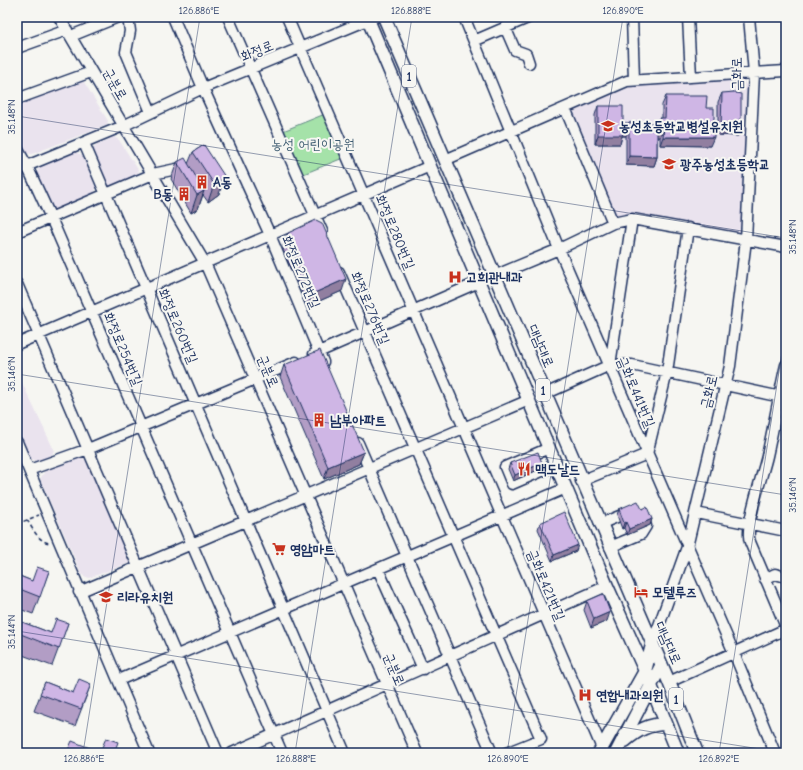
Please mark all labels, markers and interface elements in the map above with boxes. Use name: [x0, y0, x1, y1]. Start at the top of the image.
text: 126.886°E: [179, 5, 219, 17]
text: 126.888°E: [391, 5, 431, 17]
text: 126.890°E: [602, 5, 644, 17]
street label: 화정로: [238, 37, 276, 65]
street label: 금화로: [728, 57, 746, 91]
street label: 군분로: [99, 65, 131, 103]
road number: 1: [402, 65, 416, 87]
text: 35.148°N: [6, 100, 18, 135]
school or university icon: 농성초등학교병설유치원: [600, 118, 616, 134]
place label: 농성초등학교병설유치원: [619, 118, 743, 135]
park label: 농성 어린이공원: [271, 136, 355, 153]
school or university icon: 광주농성초등학교: [661, 156, 677, 172]
place label: 광주농성초등학교: [680, 156, 770, 173]
building icon: A동: [194, 174, 210, 190]
place label: A동: [213, 174, 232, 191]
place label: B동: [153, 186, 173, 203]
building icon: B동: [176, 186, 192, 202]
street label: 화정로280번길: [372, 192, 419, 273]
text: 35.148°N: [787, 220, 799, 255]
street label: 화정로272번길: [278, 233, 324, 312]
street label: 화정로276번길: [347, 269, 393, 348]
hospital icon: 고희관내과: [447, 269, 463, 285]
place label: 고희관내과: [466, 269, 523, 286]
street label: 화정로260번길: [155, 286, 202, 367]
street label: 화정로254번길: [100, 310, 146, 389]
street label: 대남대로: [524, 322, 558, 370]
street label: 군분로: [254, 352, 282, 390]
street label: 금화로441번길: [613, 354, 659, 431]
text: 35.146°N: [6, 356, 18, 392]
street label: 금화로: [697, 374, 721, 410]
road number: 1: [536, 379, 550, 401]
building icon: 남부아파트: [311, 412, 327, 428]
place label: 남부아파트: [330, 412, 386, 429]
restaurant icon: 맥도날드: [516, 461, 532, 477]
place label: 맥도날드: [535, 461, 580, 478]
text: 35.146°N: [787, 477, 799, 513]
supermarket icon: 영암마트: [271, 541, 287, 557]
place label: 영암마트: [290, 541, 335, 558]
street label: 금화로421번길: [523, 547, 569, 624]
hotel icon: 모텔루즈: [633, 584, 649, 600]
place label: 모텔루즈: [652, 584, 697, 601]
school or university icon: 리라유치원: [98, 589, 114, 605]
place label: 리라유치원: [117, 589, 173, 606]
text: 35.144°N: [6, 615, 18, 649]
street label: 대남대로: [651, 619, 685, 667]
street label: 군분로: [380, 650, 408, 688]
hospital icon: 연합내과의원: [577, 687, 593, 703]
place label: 연합내과의원: [596, 687, 664, 704]
road number: 1: [669, 688, 683, 710]
text: 126.886°E: [64, 753, 104, 765]
text: 126.888°E: [276, 753, 316, 765]
text: 126.890°E: [487, 753, 529, 765]
text: 126.892°E: [699, 753, 739, 765]

